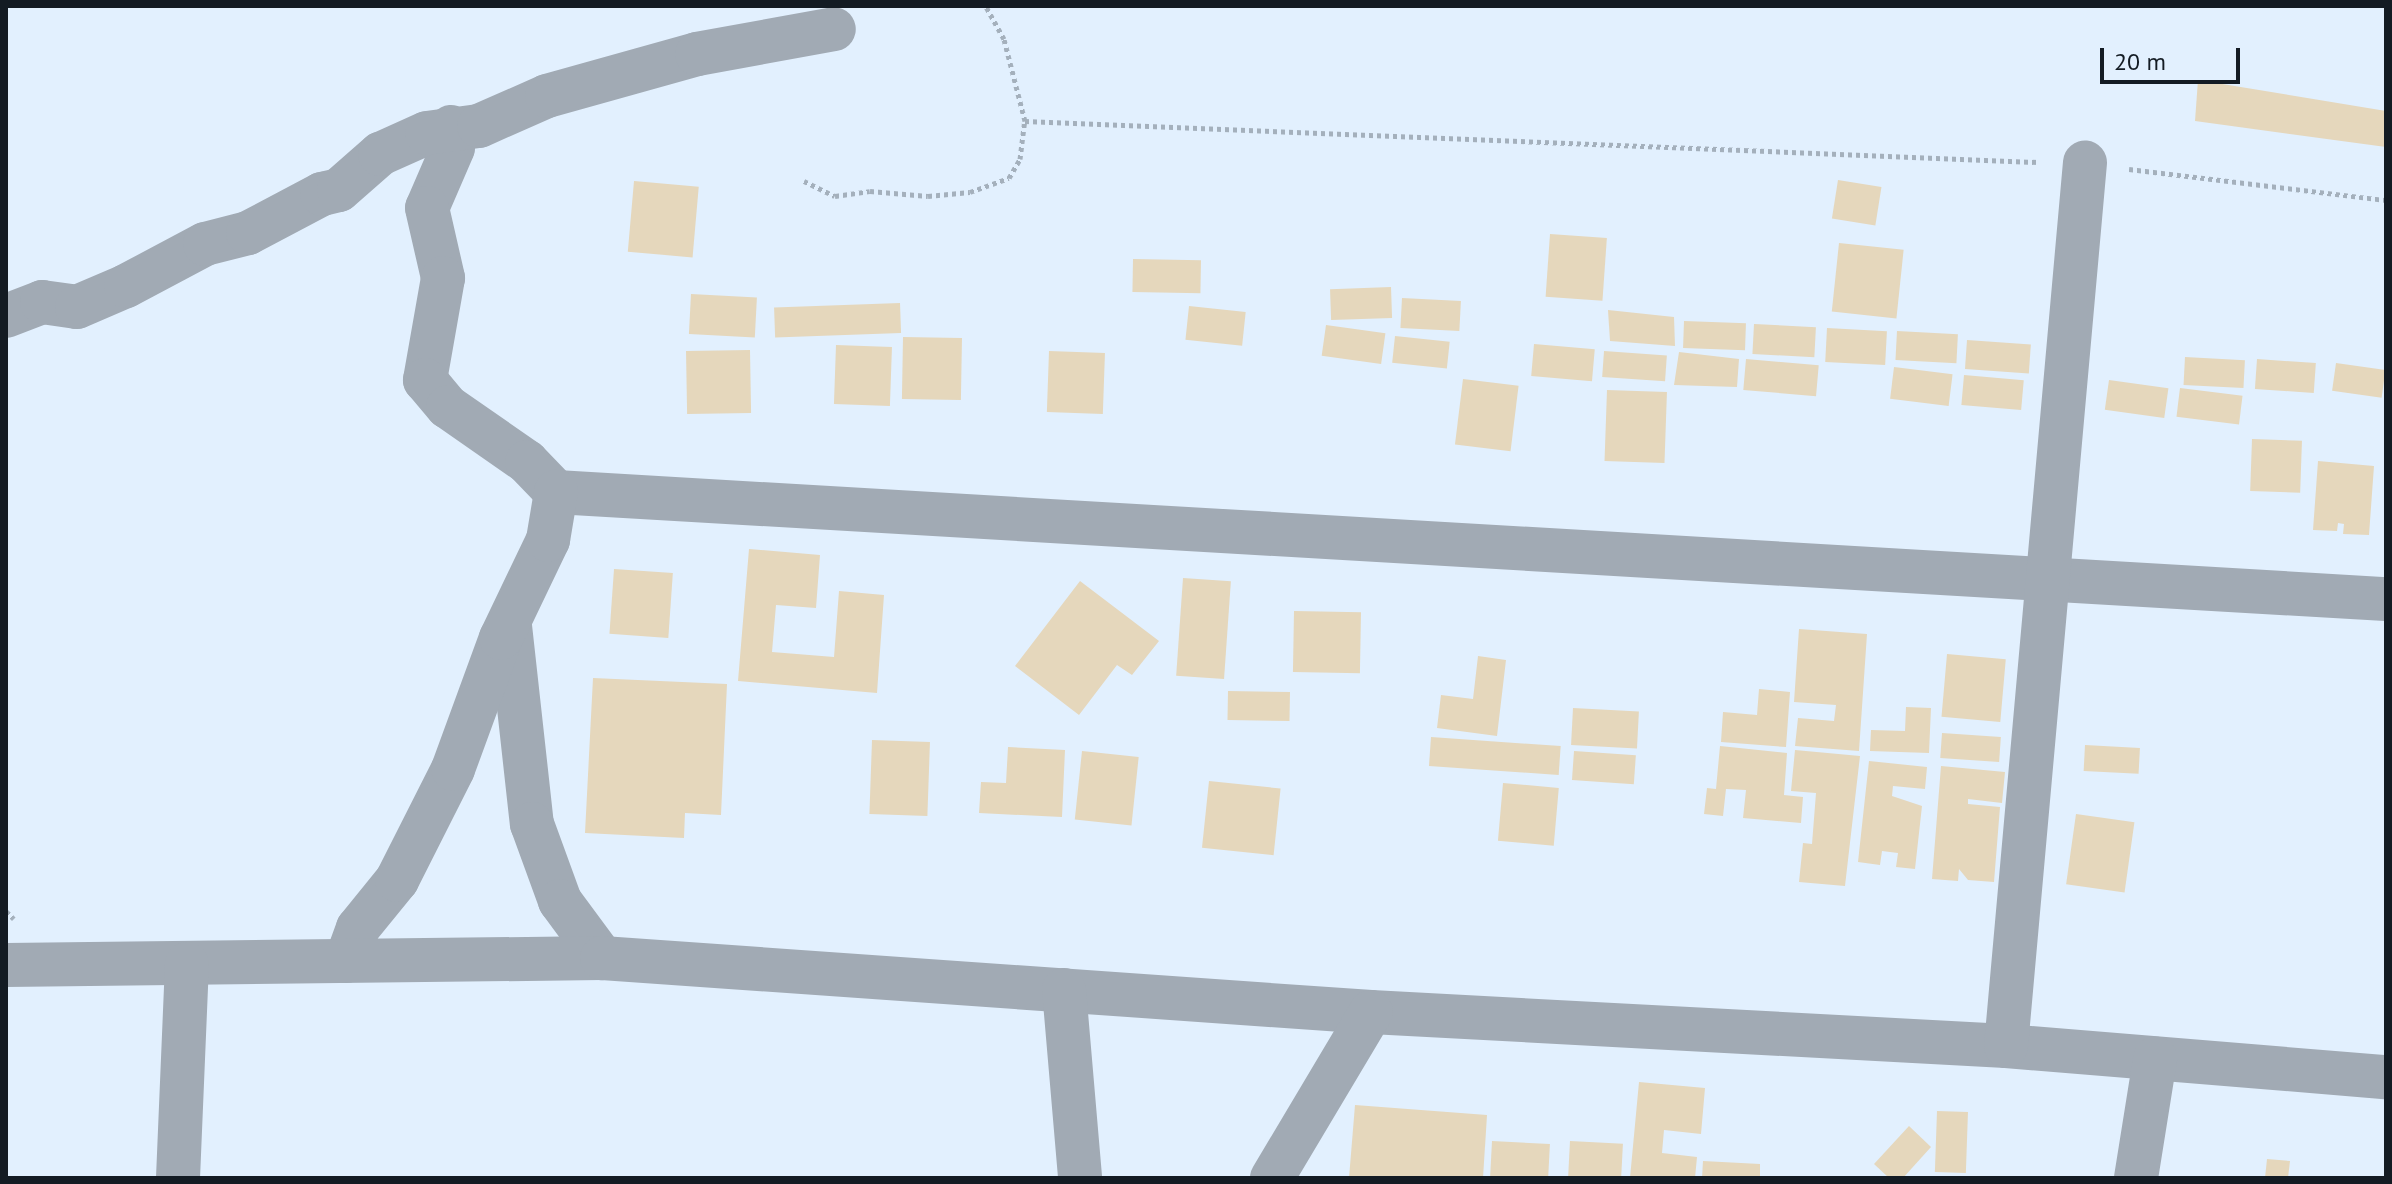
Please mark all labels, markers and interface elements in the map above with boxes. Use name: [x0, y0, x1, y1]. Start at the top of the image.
scale bar: [2104, 32, 2244, 82]
text: 20 m: [2114, 46, 2166, 77]

